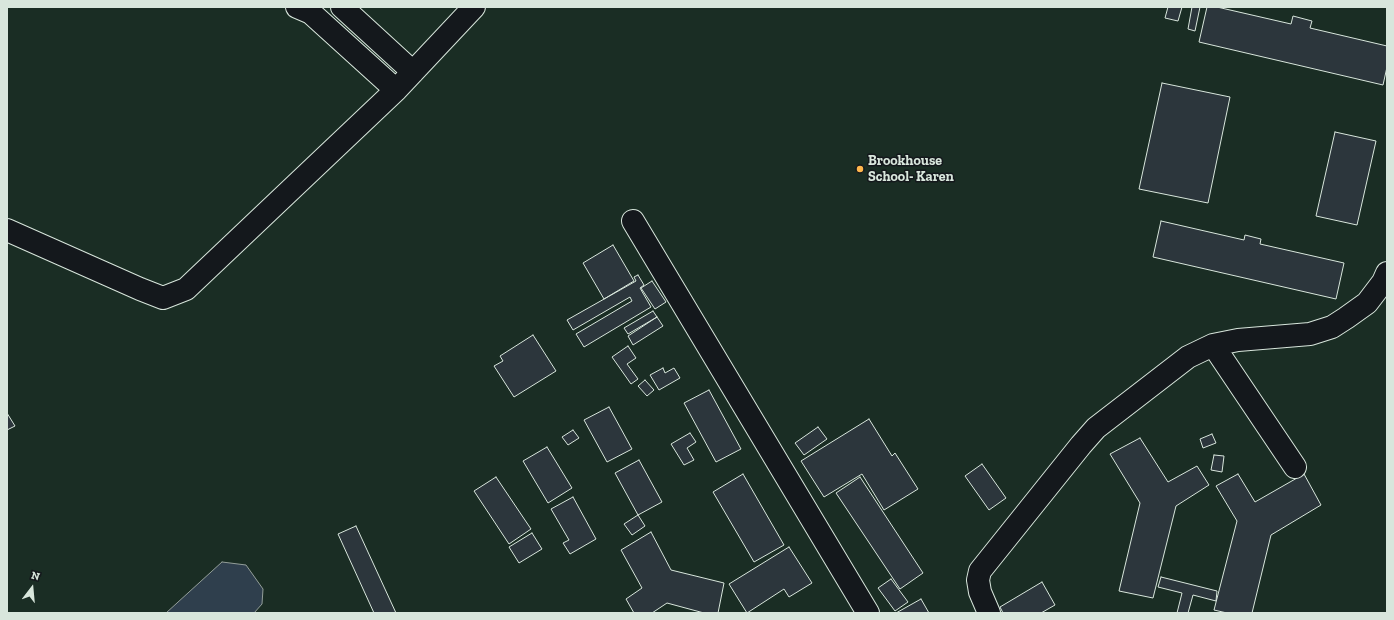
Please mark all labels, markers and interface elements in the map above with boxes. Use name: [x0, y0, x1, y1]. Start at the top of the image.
place label: Brookhouse School- Karen: [868, 153, 954, 186]
marker: Brookhouse School- Karen: [855, 164, 865, 174]
north arrow: [12, 568, 52, 608]
text: N: [30, 569, 41, 583]

